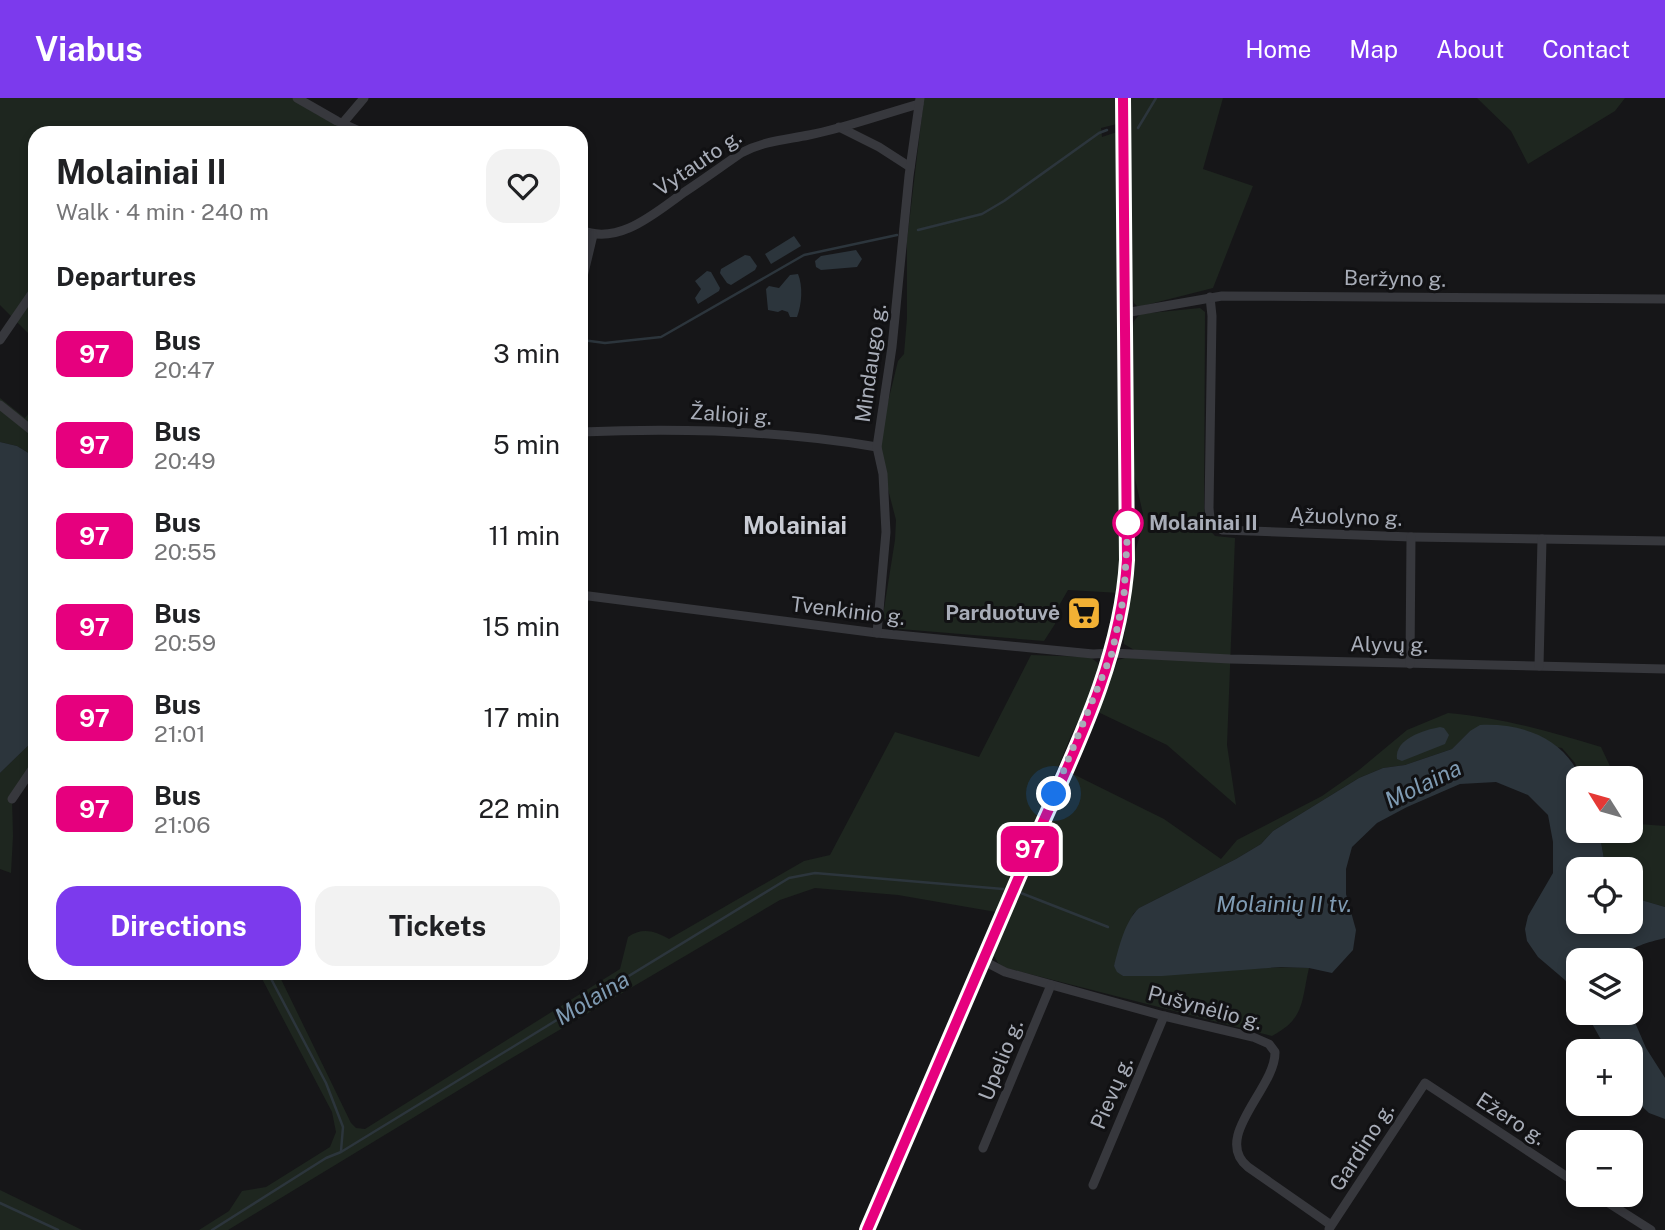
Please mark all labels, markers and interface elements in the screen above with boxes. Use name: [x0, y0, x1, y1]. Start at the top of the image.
text: Viabus: [35, 30, 143, 68]
text: Home: [1245, 35, 1311, 63]
text: Map: [1349, 35, 1398, 63]
text: About: [1436, 35, 1504, 63]
text: Contact: [1542, 35, 1630, 63]
street label: Vytauto g.: [649, 124, 746, 201]
button: heart: [486, 149, 560, 223]
text: Molainiai II: [56, 153, 227, 191]
text: Walk · 4 min · 240 m: [56, 198, 269, 225]
text: Departures: [56, 261, 196, 292]
street label: Beržyno g.: [1344, 265, 1446, 292]
street label: Mindaugo g.: [850, 302, 891, 424]
text: Bus: [154, 325, 201, 356]
text: 3 min: [493, 338, 560, 369]
text: 97: [79, 340, 110, 368]
text: 20:47: [154, 356, 215, 383]
street label: Žalioji g.: [689, 399, 773, 430]
text: Bus: [154, 416, 201, 447]
text: 5 min: [493, 429, 560, 460]
text: 97: [79, 431, 110, 459]
text: 20:49: [154, 447, 216, 474]
street label: Ąžuolyno g.: [1289, 502, 1403, 531]
text: Bus: [154, 507, 201, 538]
marker: Molainiai II: [1113, 508, 1143, 538]
place label: Molainiai II: [1149, 510, 1258, 535]
district label: Molainiai: [743, 511, 847, 539]
text: 11 min: [488, 520, 560, 551]
text: 97: [79, 522, 110, 550]
text: 20:55: [154, 538, 216, 565]
street label: Tvenkinio g.: [789, 591, 907, 630]
supermarket icon: Parduotuvė: [1065, 594, 1103, 632]
text: Bus: [154, 598, 201, 629]
place label: Parduotuvė: [945, 600, 1060, 625]
text: 15 min: [482, 611, 560, 642]
text: 97: [79, 613, 110, 641]
text: 20:59: [154, 629, 216, 656]
street label: Alyvų g.: [1350, 631, 1428, 658]
text: Bus: [154, 689, 201, 720]
text: 17 min: [483, 702, 560, 733]
text: 97: [79, 704, 110, 732]
text: 21:01: [154, 720, 206, 747]
water label: Molaina: [1380, 754, 1465, 814]
north arrow: [1566, 766, 1643, 844]
map controls: [1566, 766, 1643, 1207]
your location: [1036, 776, 1071, 811]
text: Bus: [154, 780, 201, 811]
text: 22 min: [479, 793, 560, 824]
text: 97: [79, 795, 110, 823]
text: 21:06: [154, 811, 211, 838]
line badge: 97: [998, 826, 1062, 872]
text: 97: [1015, 835, 1045, 863]
button: locate: [1566, 857, 1643, 934]
button: Directions: [56, 886, 301, 966]
button: Tickets: [315, 886, 560, 966]
water label: Molainių II tv.: [1216, 890, 1352, 917]
button: layers: [1566, 948, 1643, 1025]
water label: Molaina: [550, 965, 634, 1030]
street label: Pušynėlio g.: [1145, 980, 1265, 1035]
street label: Upelio g.: [973, 1016, 1028, 1104]
button: +: [1566, 1039, 1643, 1116]
street label: Pievų g.: [1085, 1053, 1138, 1133]
street label: Ežero g.: [1472, 1087, 1551, 1150]
street label: Gardino g.: [1324, 1098, 1399, 1195]
button: −: [1566, 1130, 1643, 1207]

